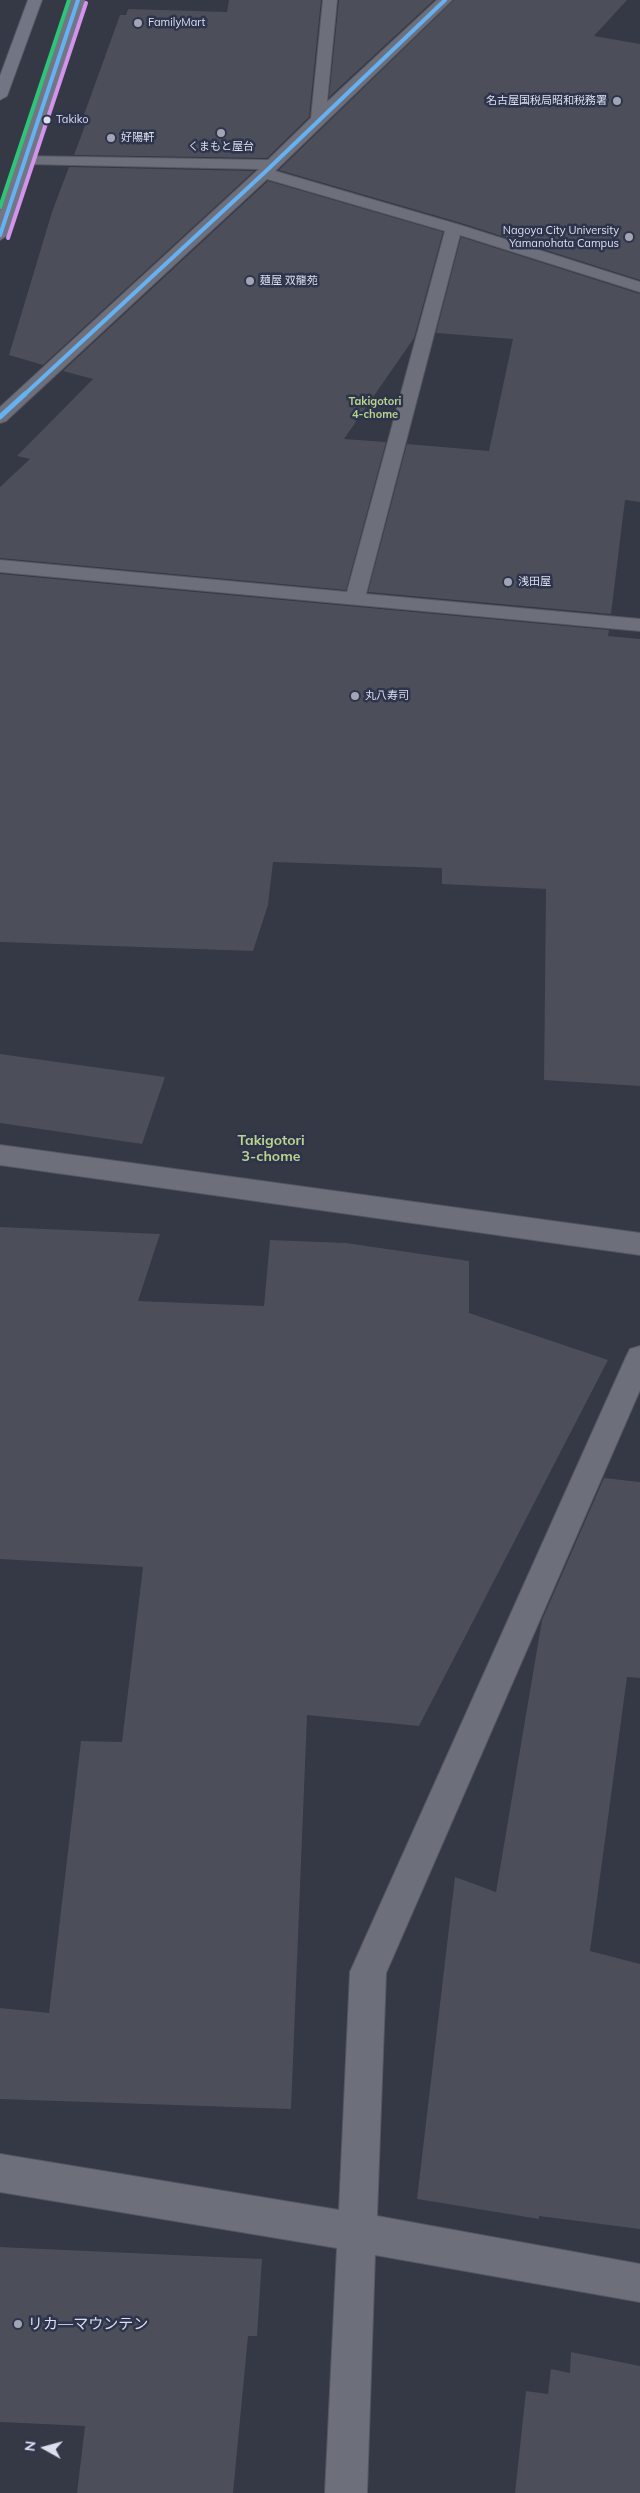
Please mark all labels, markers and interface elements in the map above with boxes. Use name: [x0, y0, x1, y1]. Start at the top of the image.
place label: FamilyMart: [148, 16, 205, 30]
marker: FamilyMart: [132, 17, 144, 29]
place label: 名古屋国税局昭和税務署: [486, 94, 607, 108]
marker: 名古屋国税局昭和税務署: [611, 95, 623, 107]
place label: Takiko: [56, 113, 88, 127]
marker: Takiko: [42, 115, 52, 125]
marker: くまもと屋台: [215, 127, 227, 139]
place label: 好陽軒: [121, 131, 154, 145]
marker: 好陽軒: [105, 132, 117, 144]
place label: くまもと屋台: [188, 140, 254, 154]
place label: Nagoya City University Yamanohata Campus: [503, 224, 619, 250]
marker: Nagoya City University Yamanohata Campus: [623, 231, 635, 243]
place label: 麺屋 双龍苑: [260, 274, 318, 288]
marker: 麺屋 双龍苑: [244, 275, 256, 287]
district label: Takigotori 4-chome: [349, 395, 401, 421]
place label: 浅田屋: [518, 575, 551, 589]
marker: 浅田屋: [502, 576, 514, 588]
place label: 丸八寿司: [365, 689, 409, 703]
marker: 丸八寿司: [349, 690, 361, 702]
district label: Takigotori 3-chome: [237, 1133, 305, 1166]
place label: リカ―マウンテン: [28, 2315, 148, 2333]
marker: リカ―マウンテン: [12, 2318, 24, 2330]
north arrow: [20, 2423, 70, 2473]
text: N: [21, 2440, 40, 2453]

